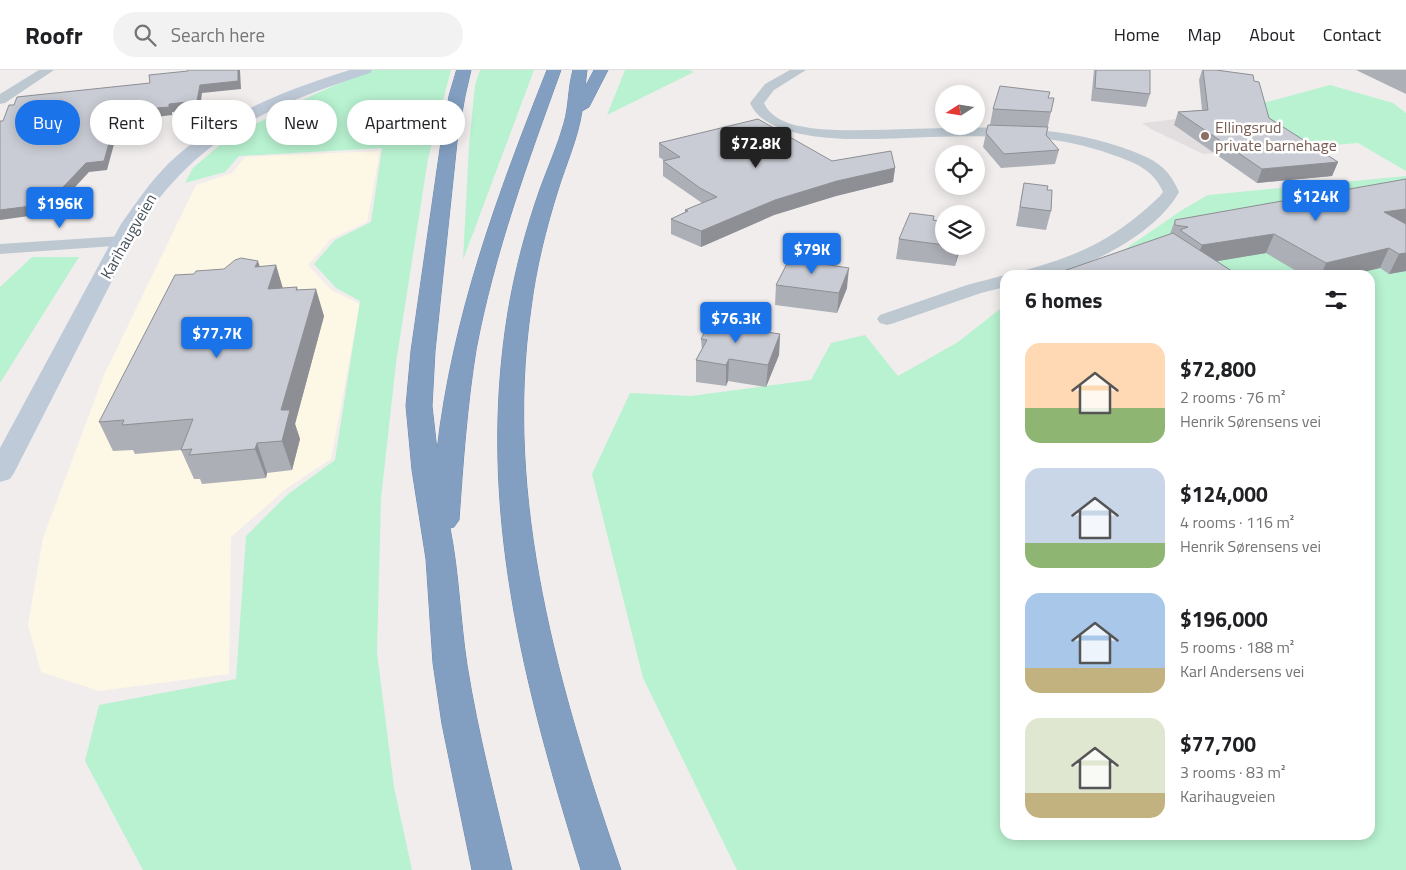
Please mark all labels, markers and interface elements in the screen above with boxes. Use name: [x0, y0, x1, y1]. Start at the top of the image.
search box: [113, 12, 463, 57]
text: Roofr: [25, 17, 83, 53]
text: Search here: [171, 20, 265, 49]
icon: search: [131, 21, 159, 49]
text: Home: [1114, 21, 1160, 48]
text: Map: [1188, 21, 1221, 48]
text: About: [1249, 21, 1295, 48]
text: Contact: [1323, 21, 1381, 48]
north arrow: [935, 85, 985, 135]
map controls: [935, 85, 985, 255]
chip: Buy: [15, 100, 80, 145]
chip: Rent: [90, 100, 162, 145]
chip: Filters: [172, 100, 256, 145]
chip: New: [266, 100, 337, 145]
chip: Apartment: [347, 100, 465, 145]
place label: Ellingsrud private barnehage: [1215, 115, 1337, 157]
pin: $72.8K: [715, 126, 797, 169]
marker: Ellingsrud private barnehage: [1199, 130, 1211, 142]
text: $72.8K: [731, 131, 781, 155]
button: locate: [935, 145, 985, 195]
pin: $124K: [1281, 180, 1351, 222]
text: $124K: [1293, 184, 1339, 208]
pin: $196K: [25, 186, 95, 229]
street label: Karihaugveien: [94, 189, 162, 283]
text: $196K: [37, 191, 83, 215]
button: layers: [935, 205, 985, 255]
pin: $79K: [782, 232, 842, 275]
text: $79K: [794, 237, 830, 261]
text: 6 homes: [1025, 284, 1102, 316]
icon: filters: [1322, 286, 1350, 314]
pin: $76.3K: [695, 302, 777, 344]
text: $76.3K: [711, 306, 761, 330]
pin: $77.7K: [176, 316, 258, 359]
text: $77.7K: [192, 321, 242, 345]
text: $72,800: [1180, 353, 1256, 385]
icon: home: [1065, 363, 1125, 423]
text: 2 rooms · 76 m²: [1180, 385, 1285, 409]
text: Henrik Sørensens vei: [1180, 409, 1321, 433]
text: $124,000: [1180, 478, 1268, 510]
icon: home: [1065, 488, 1125, 548]
text: 4 rooms · 116 m²: [1180, 510, 1294, 534]
text: Henrik Sørensens vei: [1180, 534, 1321, 558]
text: $196,000: [1180, 603, 1268, 635]
icon: home: [1065, 613, 1125, 673]
text: 5 rooms · 188 m²: [1180, 635, 1294, 659]
text: Karl Andersens vei: [1180, 659, 1304, 683]
text: $77,700: [1180, 728, 1256, 760]
icon: home: [1065, 738, 1125, 798]
text: 3 rooms · 83 m²: [1180, 760, 1285, 784]
text: Karihaugveien: [1180, 784, 1275, 808]

